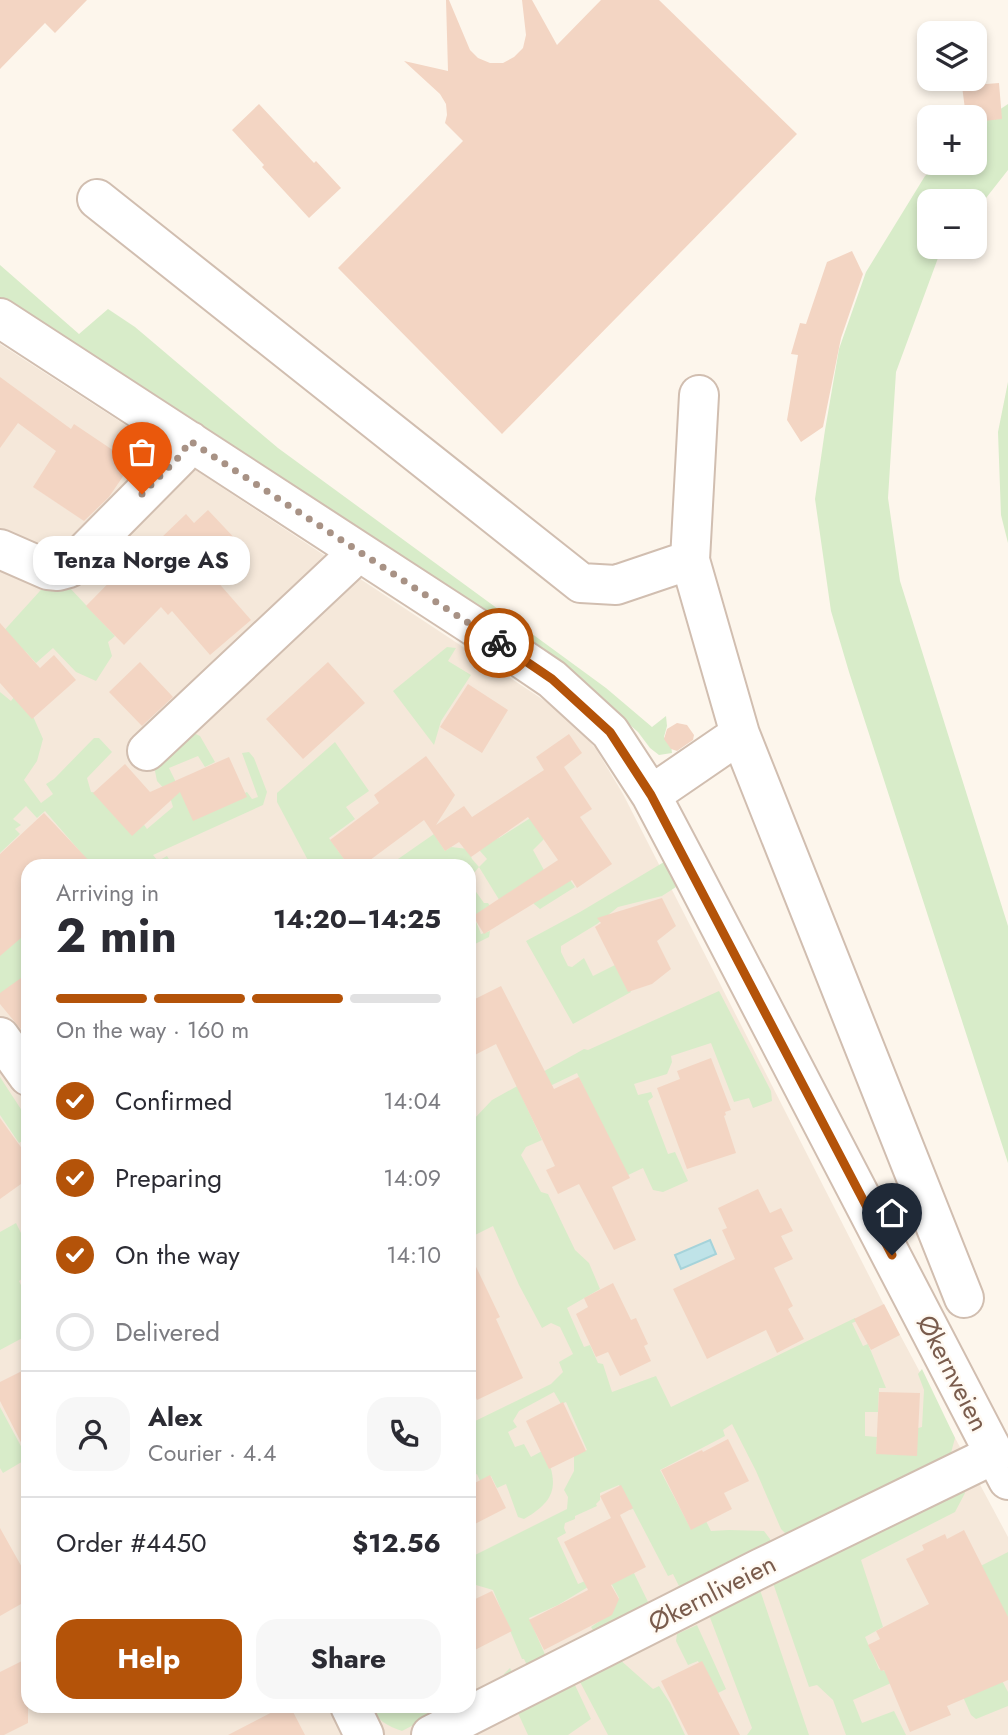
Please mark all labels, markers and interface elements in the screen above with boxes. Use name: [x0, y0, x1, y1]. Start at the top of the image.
map controls: [917, 21, 987, 259]
button: layers: [917, 21, 987, 91]
button: +: [917, 105, 987, 175]
button: −: [917, 189, 987, 259]
pin: [112, 422, 172, 494]
icon: bag: [123, 433, 161, 471]
callout: Tenza Norge AS: [33, 536, 250, 585]
text: Tenza Norge AS: [54, 543, 229, 577]
courier: [464, 608, 534, 678]
icon: bike: [480, 624, 518, 662]
text: Arriving in: [56, 876, 159, 910]
text: 14:20–14:25: [273, 900, 441, 938]
text: 2 min: [56, 903, 177, 969]
text: On the way · 160 m: [56, 1013, 249, 1047]
icon: check: [56, 1082, 94, 1120]
text: Confirmed: [115, 1082, 232, 1120]
text: 14:04: [383, 1084, 441, 1118]
icon: check: [56, 1159, 94, 1197]
text: Preparing: [115, 1159, 222, 1197]
text: 14:09: [383, 1161, 441, 1195]
pin: [862, 1183, 922, 1255]
icon: home: [873, 1194, 911, 1232]
icon: check: [56, 1236, 94, 1274]
text: On the way: [115, 1236, 240, 1274]
text: 14:10: [386, 1238, 441, 1272]
street label: Økernveien: [908, 1308, 998, 1438]
text: Delivered: [115, 1313, 220, 1351]
button: person: [56, 1397, 130, 1471]
button: phone: [367, 1397, 441, 1471]
text: Alex: [148, 1398, 202, 1436]
text: Courier · 4.4: [148, 1436, 276, 1470]
text: Order #4450: [56, 1524, 207, 1562]
text: $12.56: [352, 1524, 441, 1562]
street label: Økernliveien: [642, 1545, 782, 1641]
button: Help: [56, 1619, 242, 1699]
button: Share: [256, 1619, 441, 1699]

